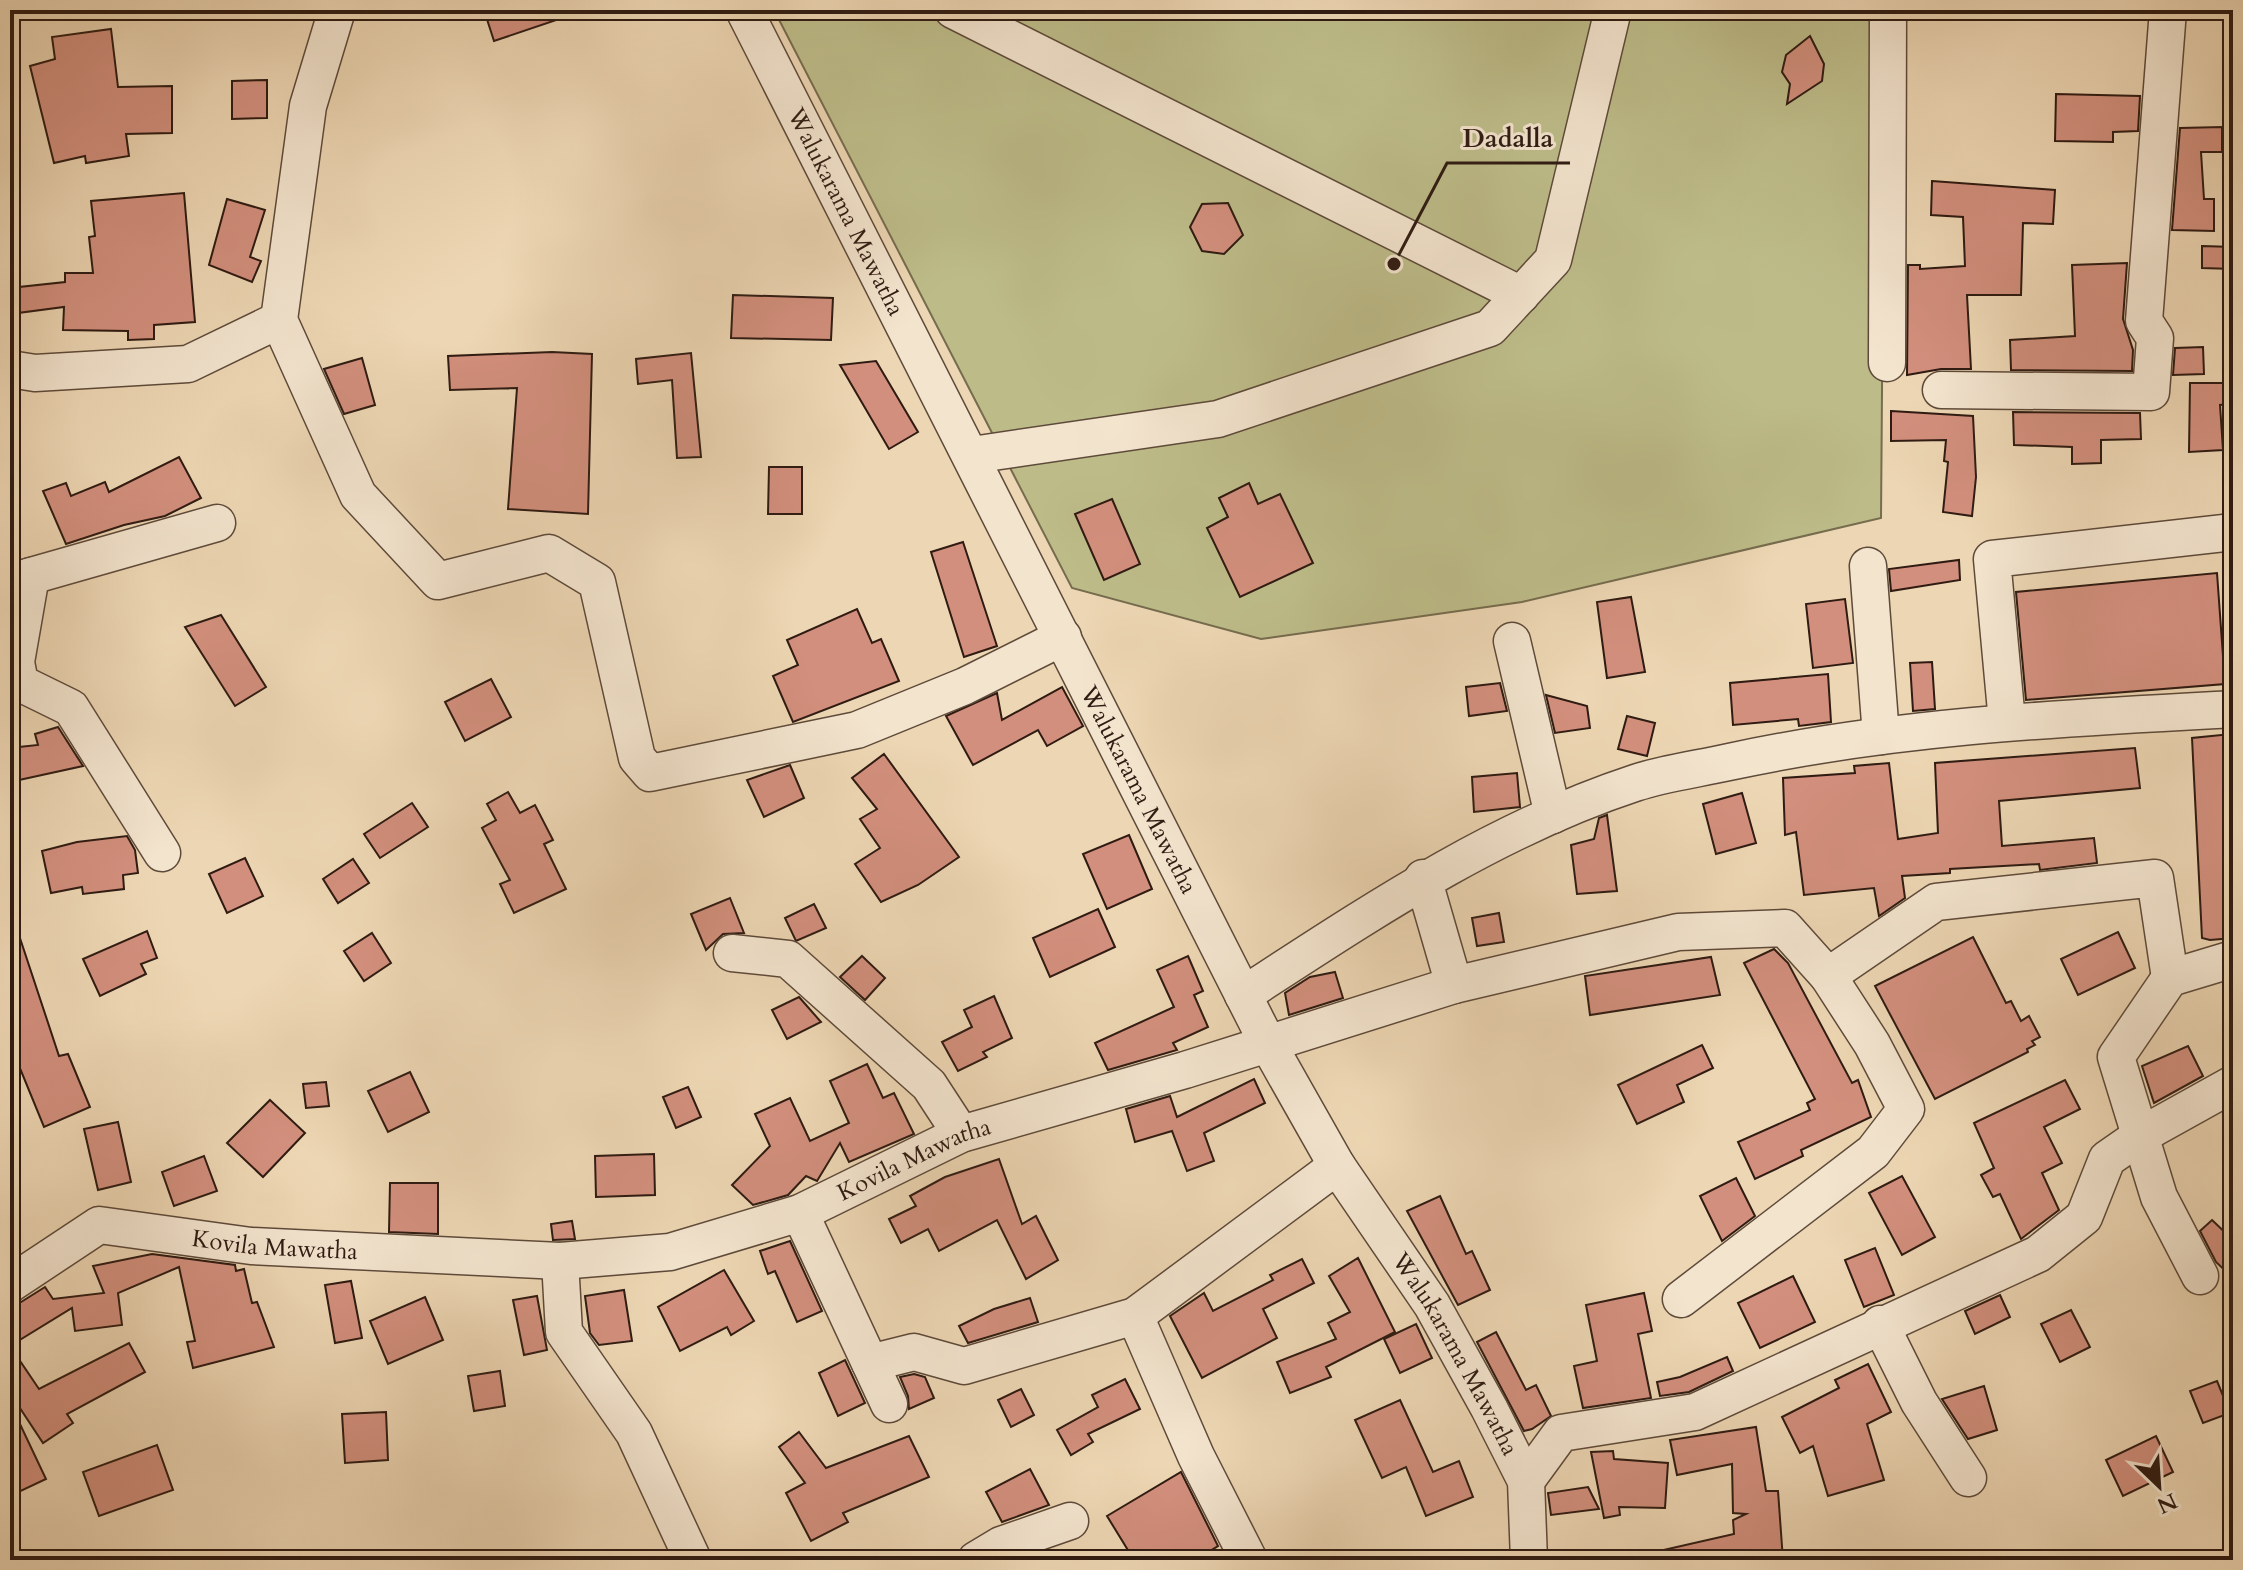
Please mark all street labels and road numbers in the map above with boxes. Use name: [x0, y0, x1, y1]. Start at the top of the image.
street label: Walukarama Mawatha: [779, 101, 913, 322]
street label: Walukarama Mawatha: [1072, 679, 1206, 900]
street label: Kovila Mawatha: [831, 1110, 995, 1209]
street label: Kovila Mawatha: [190, 1222, 359, 1268]
street label: Walukarama Mawatha: [1384, 1245, 1527, 1462]

